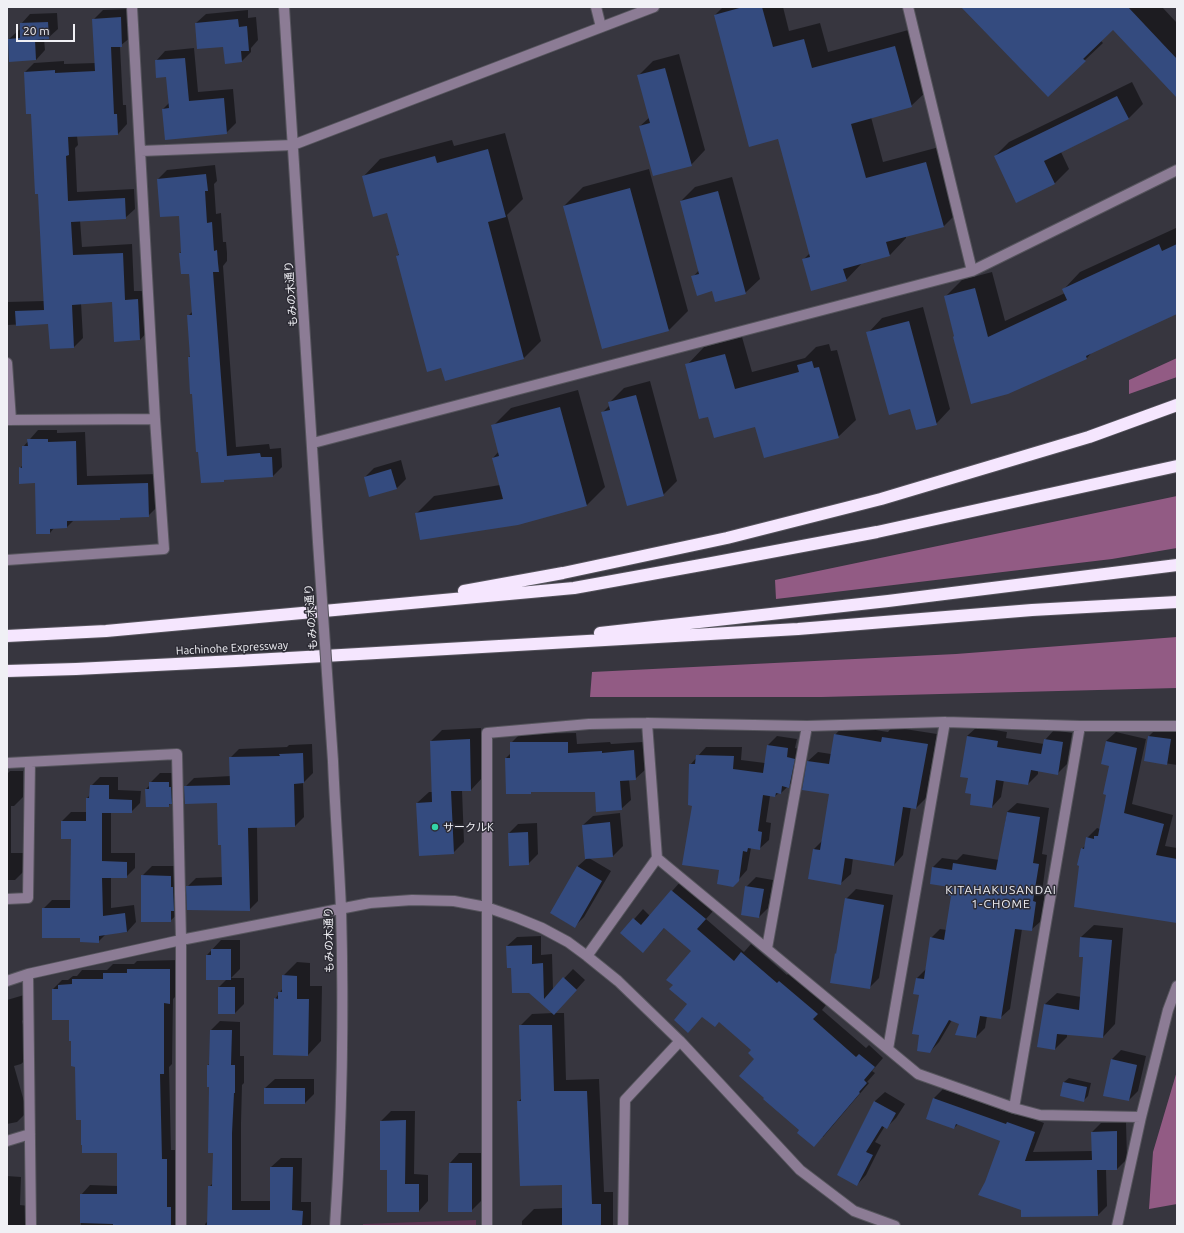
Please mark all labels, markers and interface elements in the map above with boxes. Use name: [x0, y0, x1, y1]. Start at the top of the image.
scale bar: [18, 16, 77, 42]
text: 20 m: [23, 24, 50, 37]
street label: もみの木通り: [282, 261, 300, 327]
street label: もみの木通り: [302, 584, 320, 650]
street label: Hachinohe Expressway: [175, 638, 289, 658]
place label: サークルK: [443, 820, 494, 834]
marker: サークルK: [430, 822, 440, 832]
district label: KITAHAKUSANDAI 1-CHOME: [945, 883, 1057, 911]
street label: もみの木通り: [322, 907, 336, 973]

